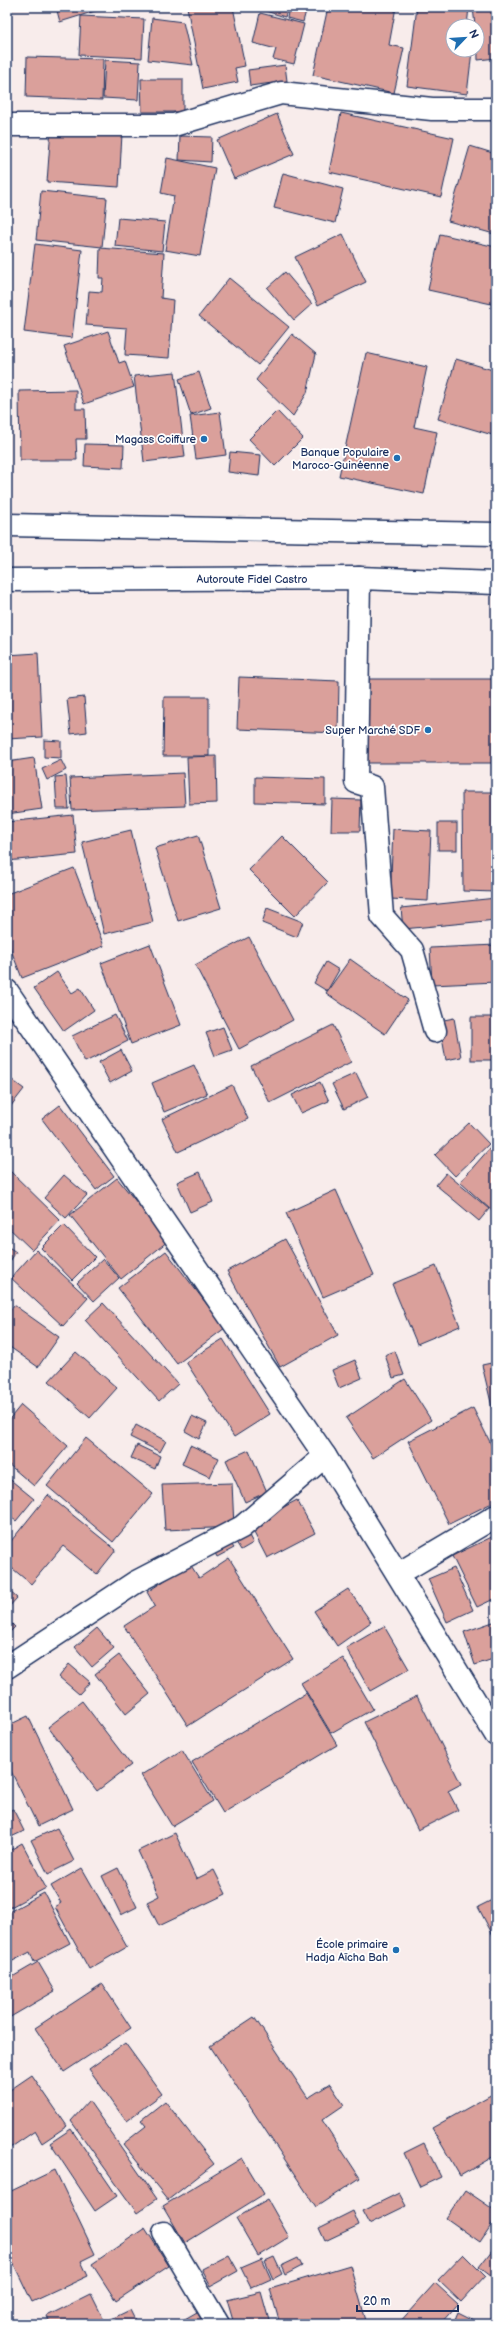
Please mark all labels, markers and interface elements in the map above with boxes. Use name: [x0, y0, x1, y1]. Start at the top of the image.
north arrow: [445, 18, 485, 58]
text: N: [466, 27, 481, 40]
place label: Magass Coiffure: [115, 433, 196, 446]
marker: Magass Coiffure: [199, 434, 209, 444]
place label: Banque Populaire Maroco-Guinéenne: [292, 446, 389, 472]
marker: Banque Populaire Maroco-Guinéenne: [392, 453, 402, 463]
street label: Autoroute Fidel Castro: [197, 573, 307, 586]
place label: Super Marché SDF: [325, 724, 420, 737]
marker: Super Marché SDF: [423, 725, 433, 735]
place label: École primaire Hadja Aïcha Bah: [306, 1937, 388, 1964]
marker: École primaire Hadja Aïcha Bah: [391, 1945, 401, 1955]
scale bar: [357, 2287, 458, 2313]
text: 20 m: [363, 2294, 390, 2309]

